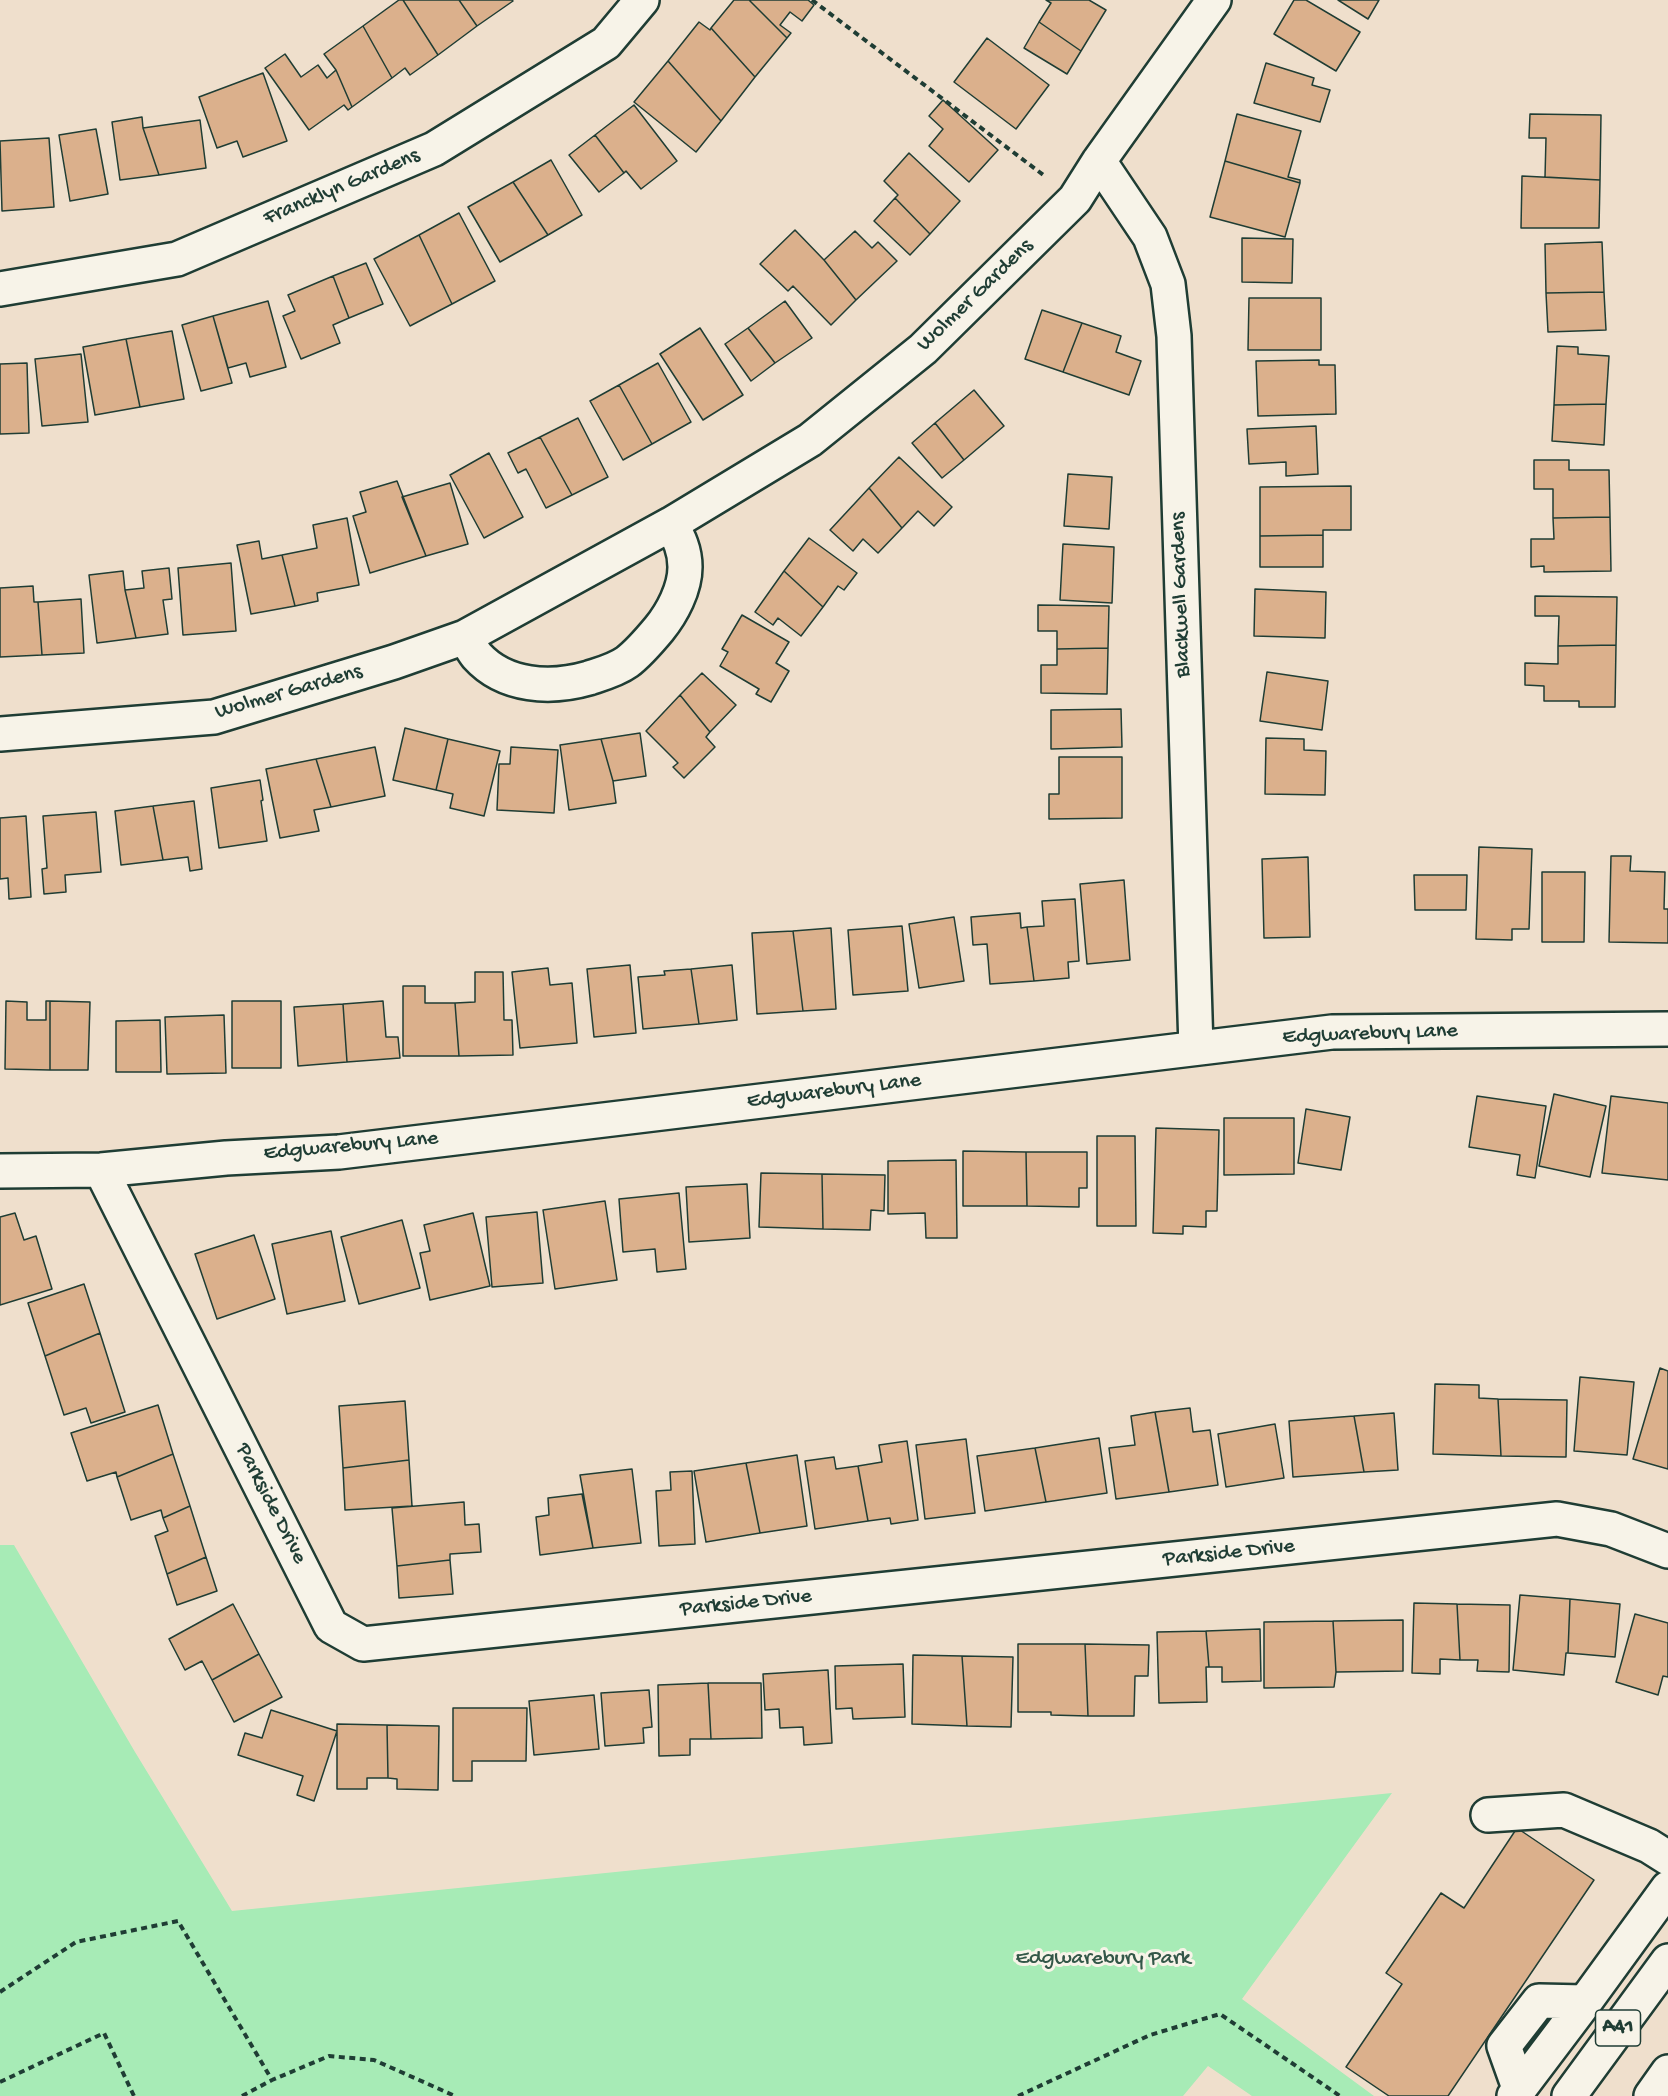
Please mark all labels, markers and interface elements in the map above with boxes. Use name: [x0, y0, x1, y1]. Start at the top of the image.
street label: Francklyn Gardens: [260, 143, 424, 233]
street label: Wolmer Gardens: [912, 234, 1040, 358]
street label: Blackwell Gardens: [1166, 512, 1198, 678]
street label: Wolmer Gardens: [212, 659, 366, 727]
street label: Edgwarebury Lane: [1282, 1019, 1458, 1051]
street label: Edgwarebury Lane: [745, 1068, 923, 1116]
street label: Edgwarebury Lane: [263, 1126, 439, 1168]
street label: Parkside Drive: [228, 1439, 312, 1569]
street label: Parkside Drive: [1162, 1534, 1296, 1574]
street label: Parkside Drive: [679, 1584, 813, 1624]
park label: Edgwarebury Park: [1015, 1947, 1191, 1973]
road number: A41: [1596, 2010, 1640, 2046]

